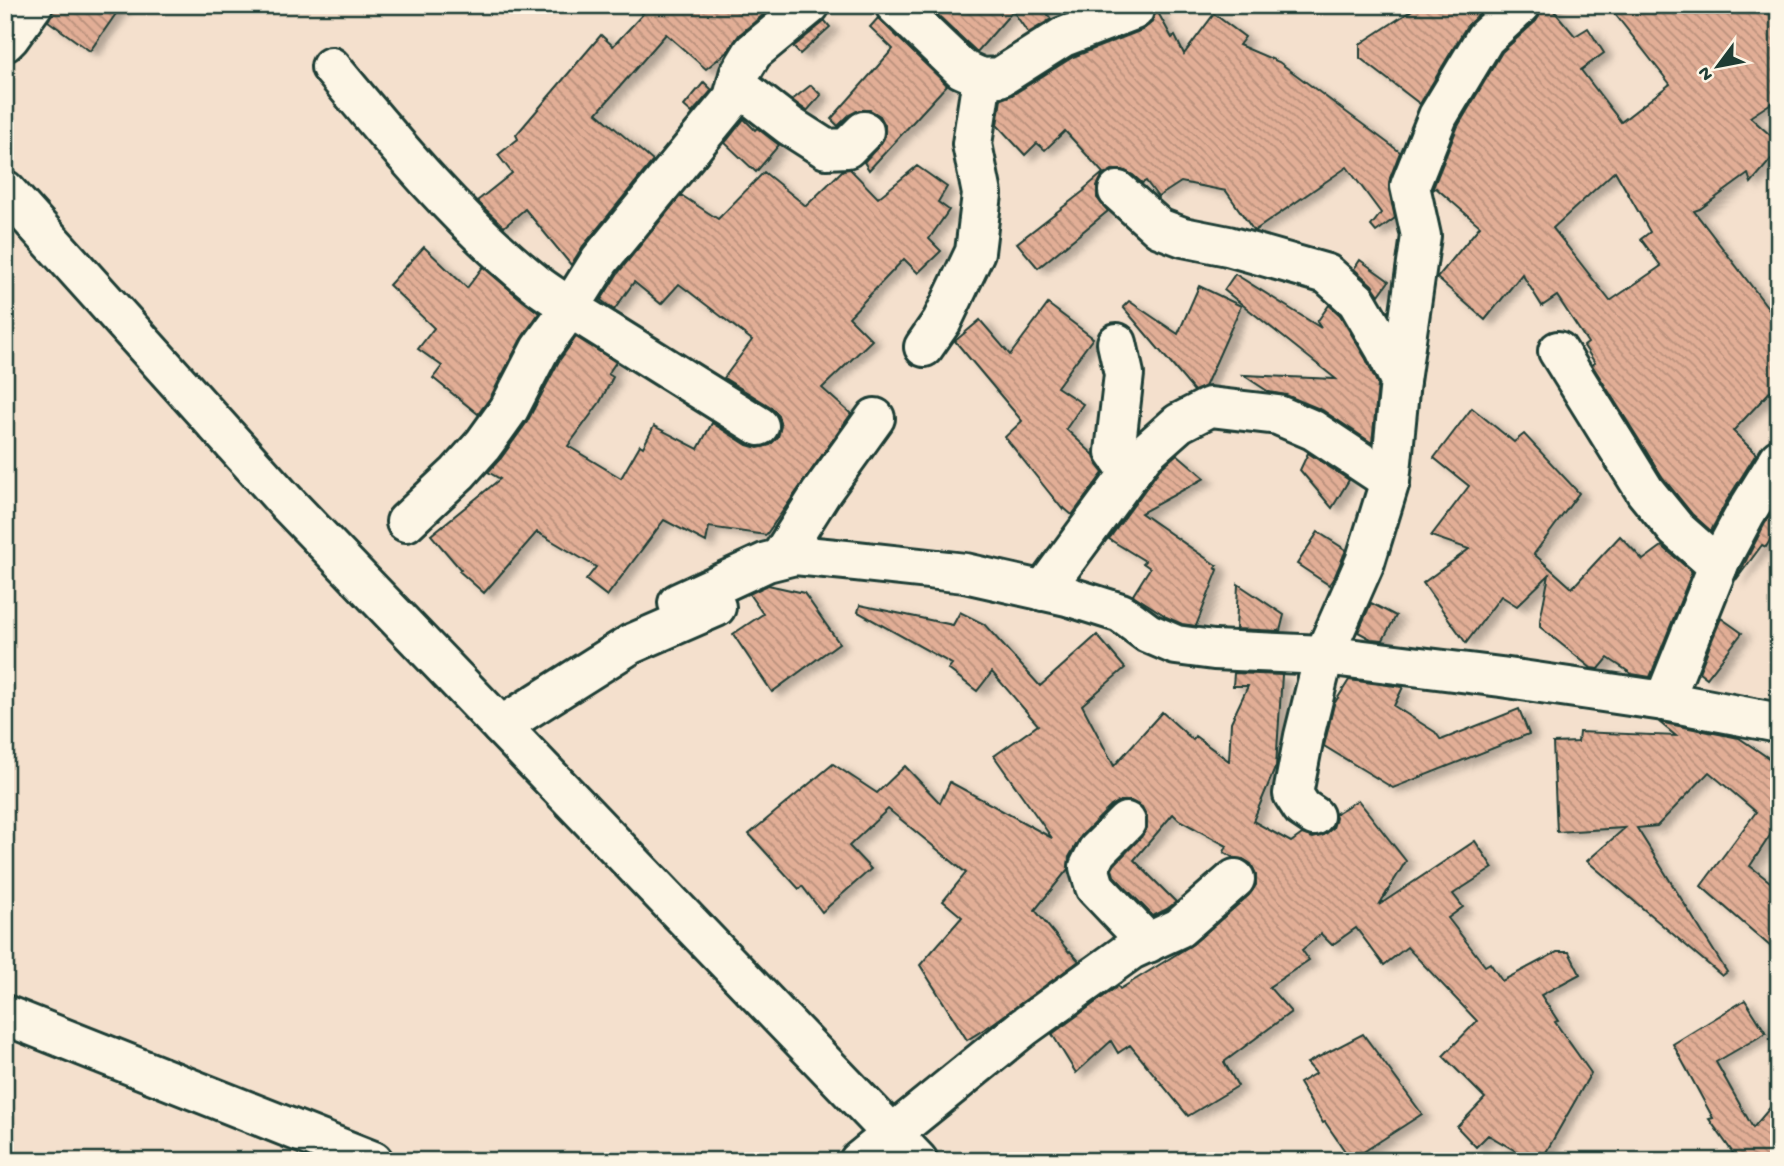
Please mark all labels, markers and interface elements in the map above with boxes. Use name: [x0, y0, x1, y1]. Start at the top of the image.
north arrow: [1682, 32, 1752, 102]
text: N: [1694, 62, 1720, 85]

